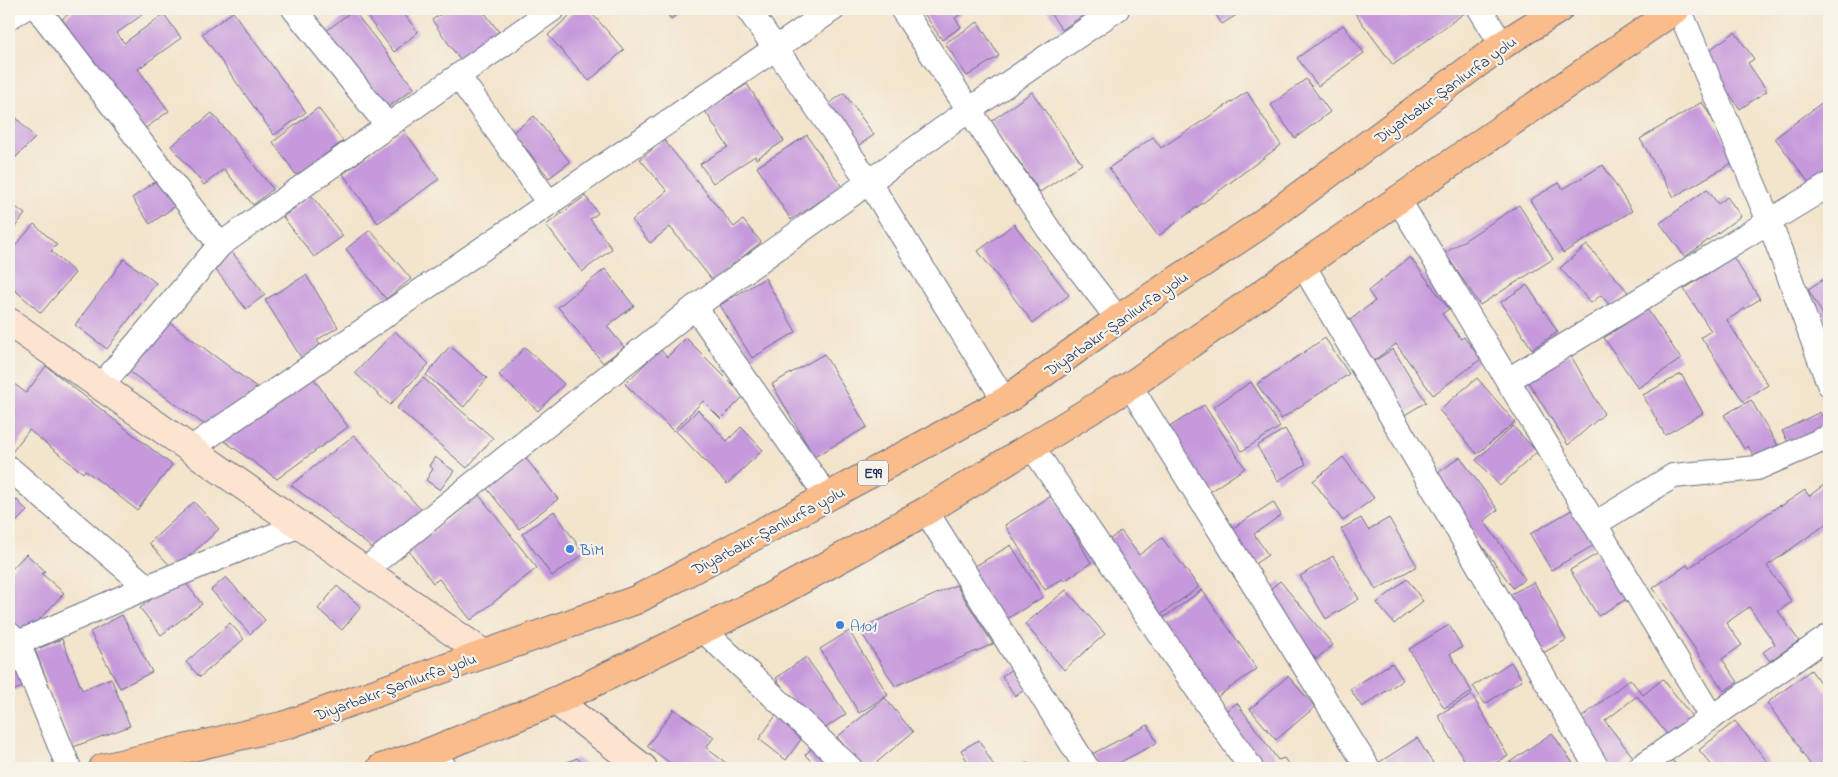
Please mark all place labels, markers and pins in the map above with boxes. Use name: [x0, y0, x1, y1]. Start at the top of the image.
place label: BİM: [579, 539, 604, 563]
marker: BİM: [564, 543, 576, 555]
place label: A101: [850, 615, 877, 639]
marker: A101: [834, 619, 846, 631]

